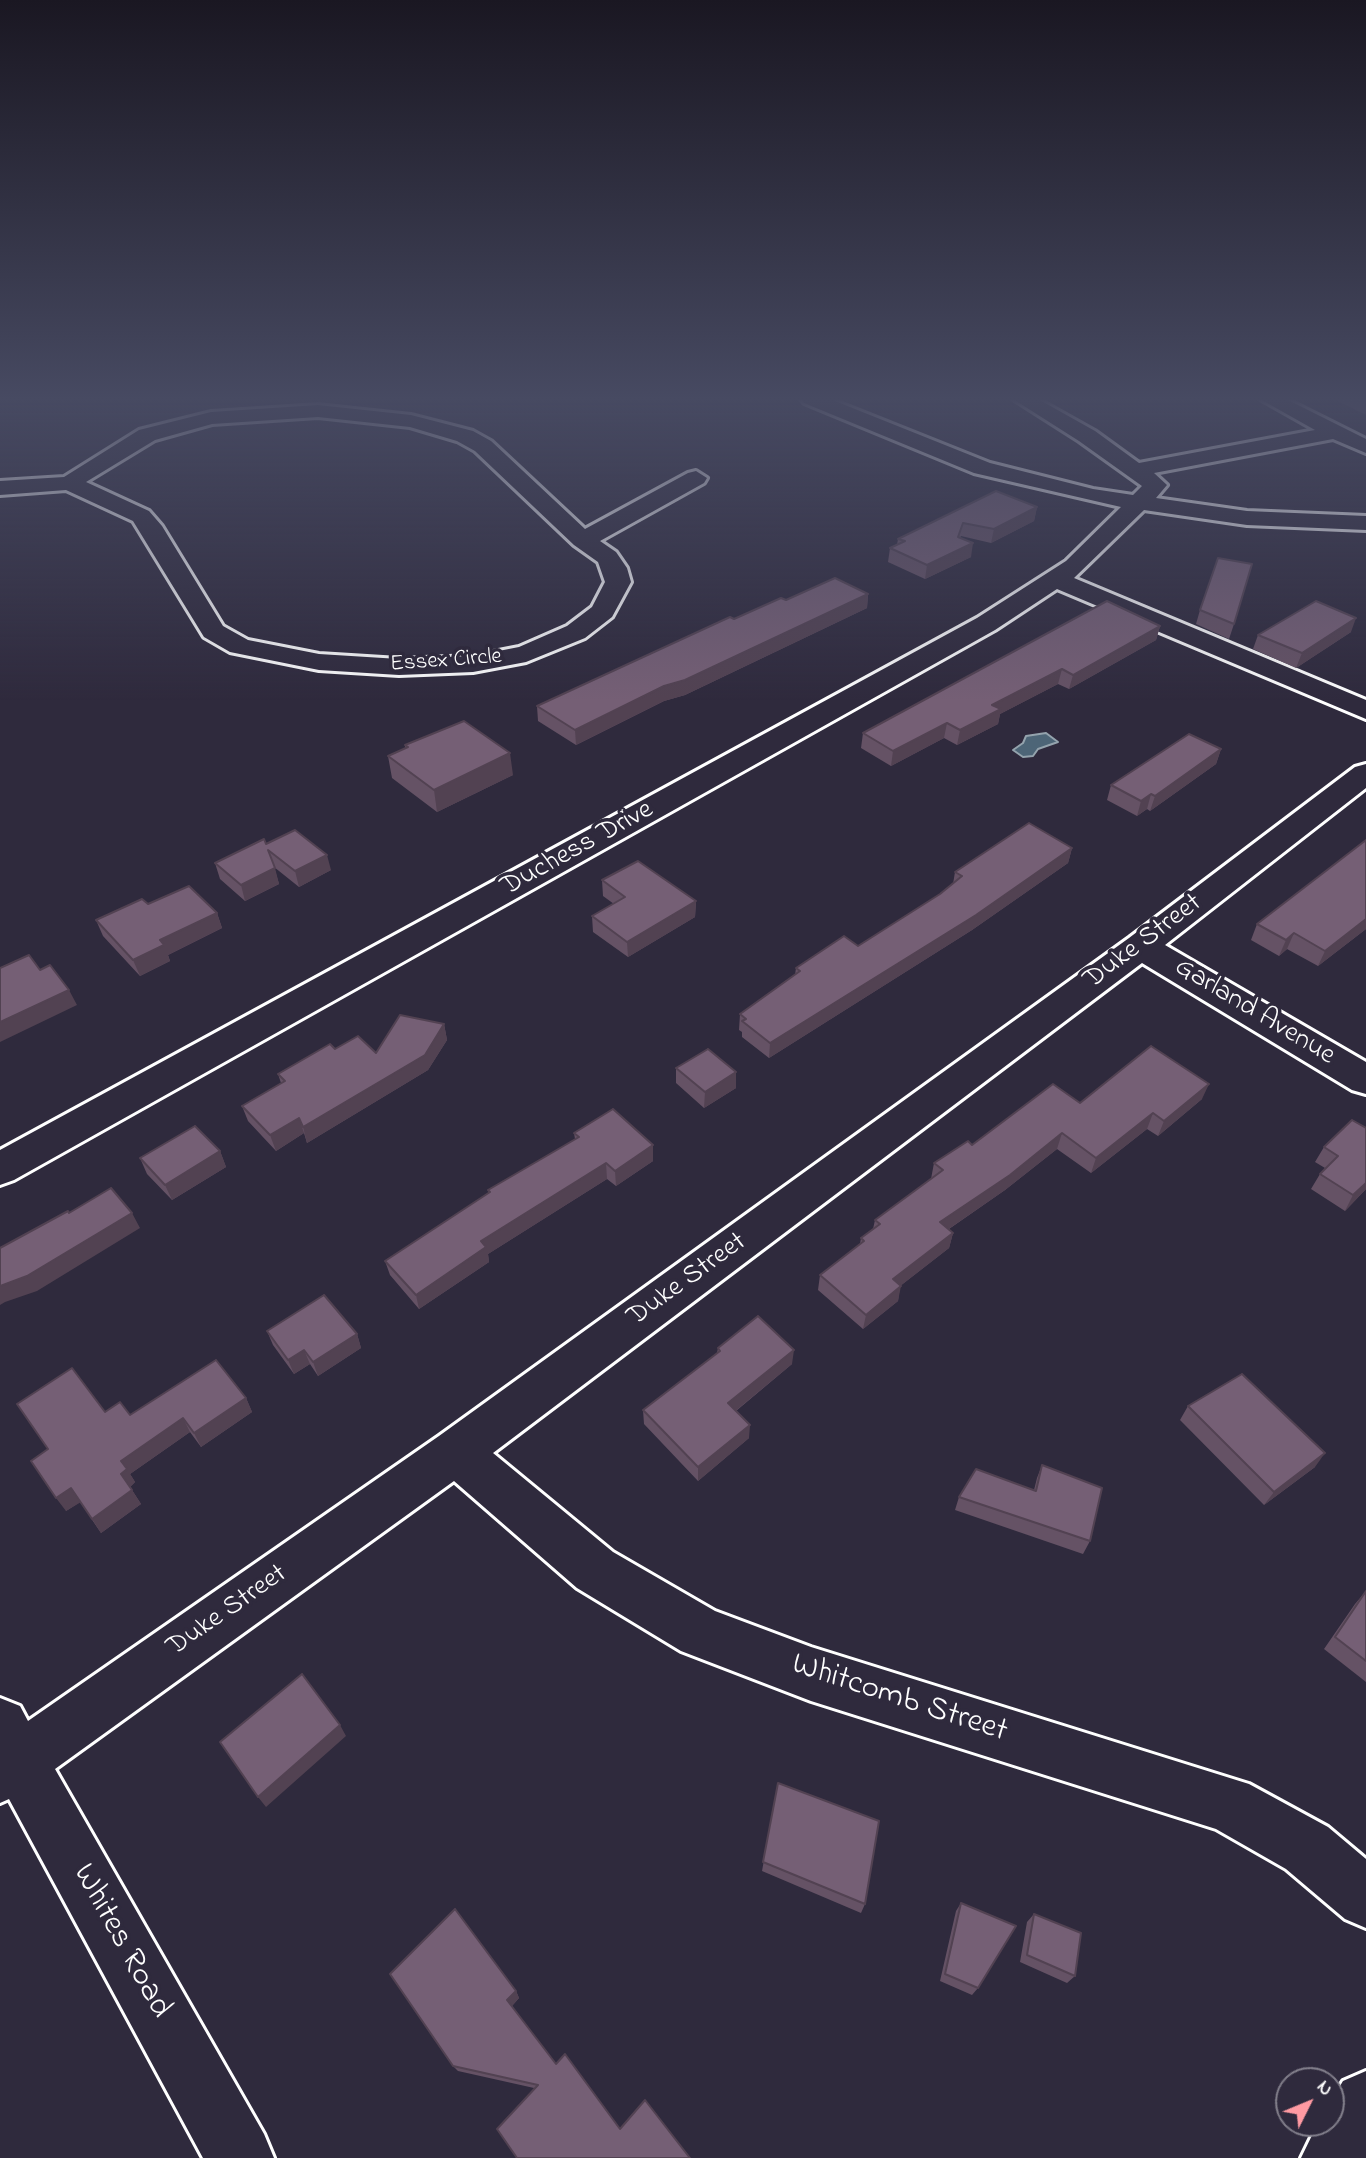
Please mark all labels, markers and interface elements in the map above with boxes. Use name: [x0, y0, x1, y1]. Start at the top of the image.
street label: Essex Circle: [389, 644, 503, 680]
street label: Duchess Drive: [496, 794, 660, 906]
street label: Duke Street: [1078, 888, 1210, 998]
street label: Garland Avenue: [1168, 952, 1340, 1074]
street label: Duke Street: [622, 1227, 754, 1335]
street label: Duke Street: [161, 1558, 295, 1666]
street label: Whitcomb Street: [786, 1646, 1012, 1754]
street label: Whites Road: [62, 1858, 178, 2026]
north arrow: [1275, 2067, 1345, 2137]
text: N: [1310, 2075, 1339, 2103]

